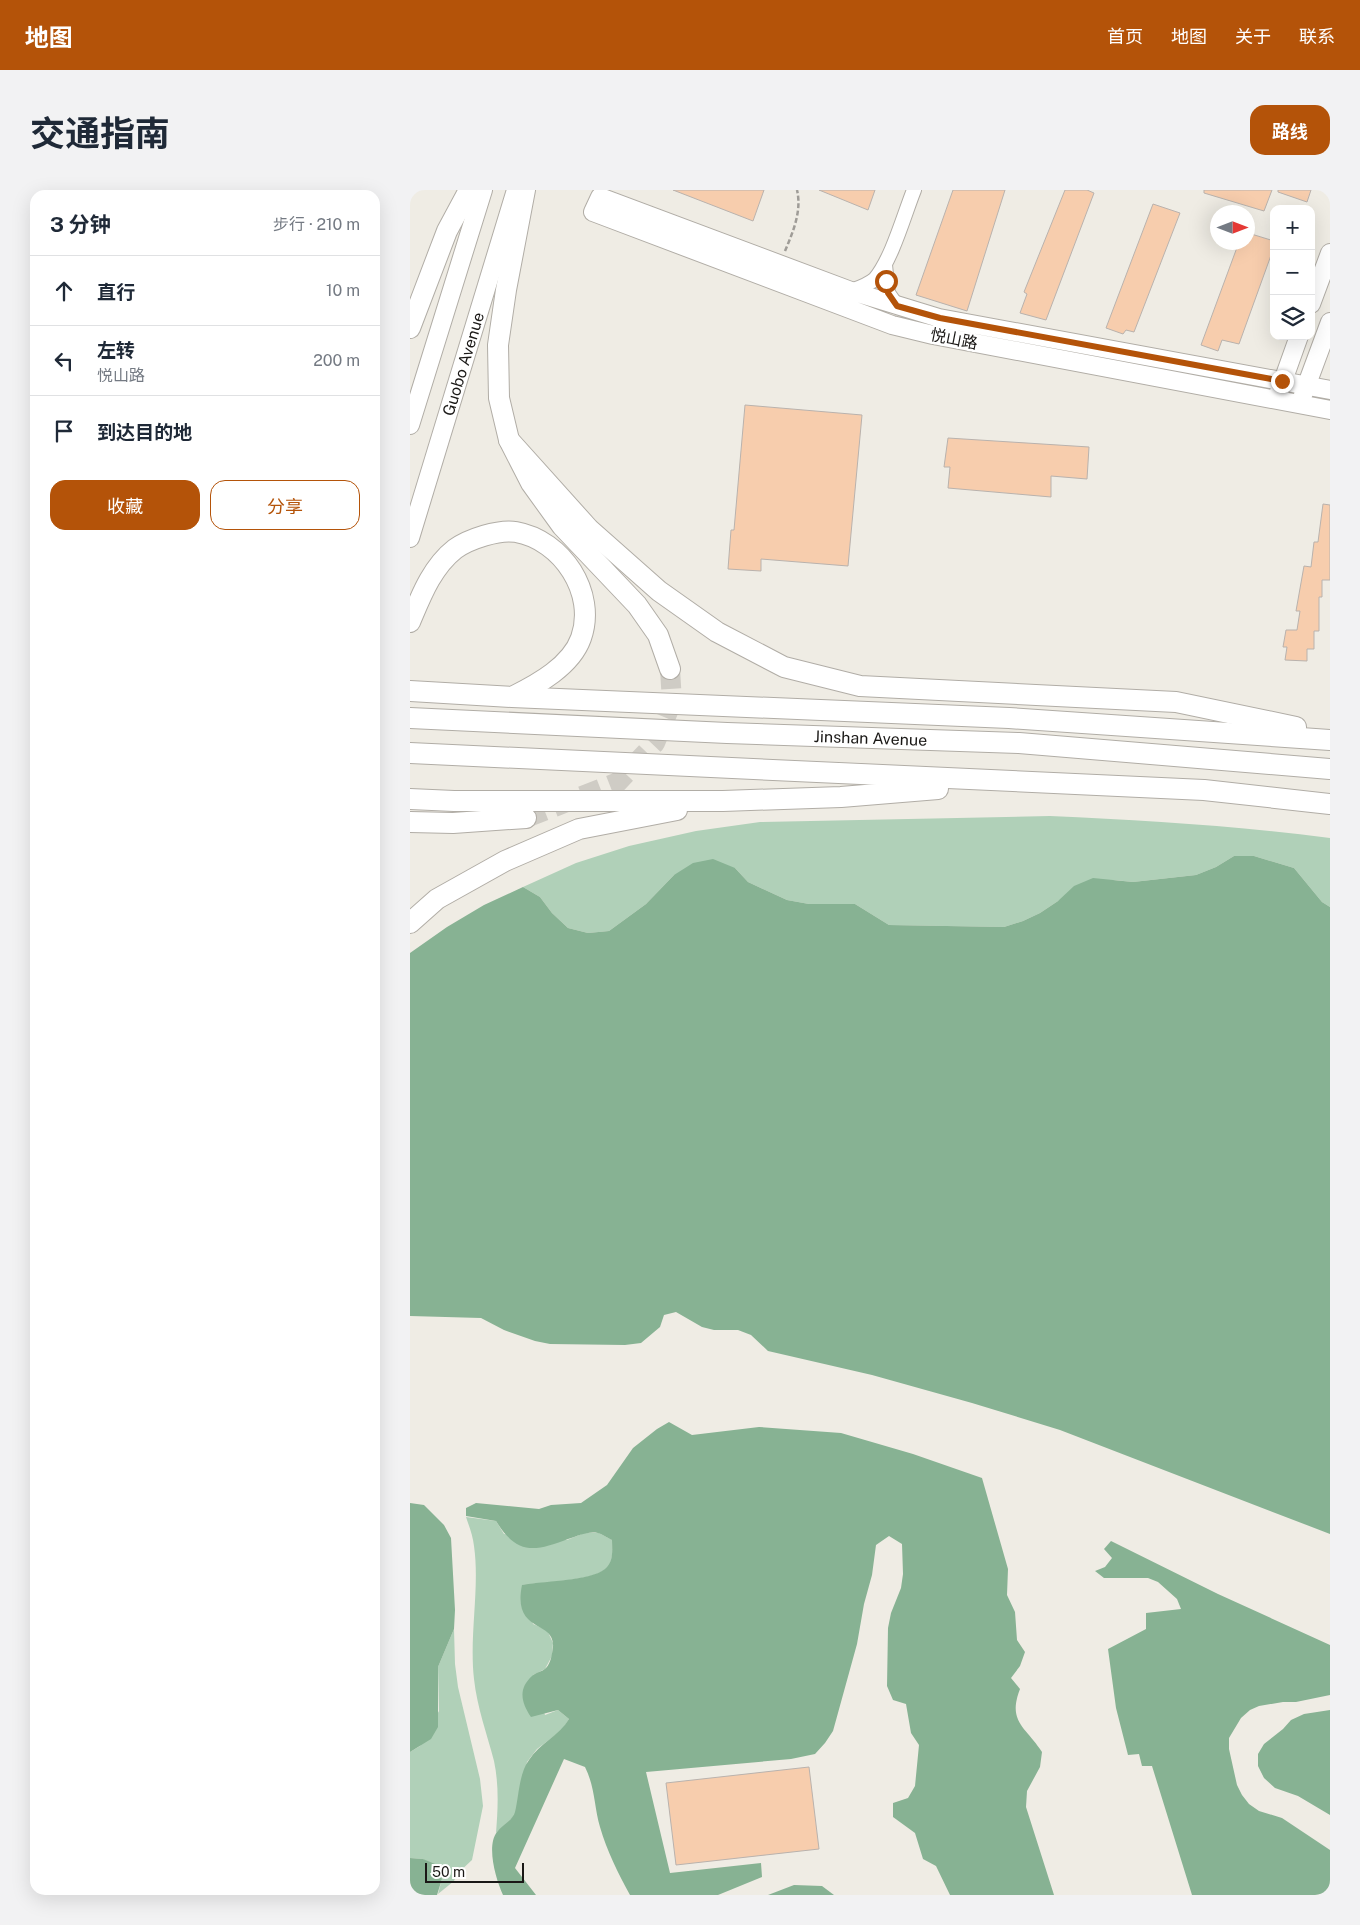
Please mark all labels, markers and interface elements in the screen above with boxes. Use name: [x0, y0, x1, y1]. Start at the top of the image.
text: 地图: [25, 23, 73, 51]
text: 首页: [1107, 26, 1143, 47]
text: 地图: [1171, 26, 1207, 47]
text: 关于: [1235, 26, 1271, 47]
text: 联系: [1299, 26, 1335, 47]
button: 路线: [1250, 105, 1330, 155]
text: 交通指南: [30, 113, 170, 154]
north arrow: [1210, 205, 1255, 250]
map controls: [1270, 205, 1315, 340]
button: +: [1270, 205, 1315, 250]
text: 3 分钟: [50, 212, 111, 237]
text: 步行 · 210 m: [273, 215, 360, 234]
button: −: [1270, 250, 1315, 295]
route start: [875, 270, 898, 293]
icon: ahead: [50, 277, 78, 305]
text: 直行: [97, 281, 135, 303]
text: 10 m: [326, 281, 360, 300]
button: layers: [1270, 295, 1315, 340]
street label: Guobo Avenue: [438, 310, 488, 418]
street label: 悦山路: [929, 325, 979, 353]
text: 左转: [97, 339, 135, 361]
icon: left: [50, 347, 78, 375]
text: 200 m: [313, 351, 360, 370]
text: 悦山路: [97, 366, 145, 385]
route end: [1271, 370, 1294, 393]
icon: arrive: [50, 417, 78, 445]
text: 到达目的地: [97, 421, 192, 443]
button: 收藏: [50, 480, 200, 530]
button: 分享: [210, 480, 360, 530]
street label: Jinshan Avenue: [813, 726, 928, 749]
scale bar: [425, 1860, 524, 1883]
text: 50 m: [432, 1864, 465, 1880]

